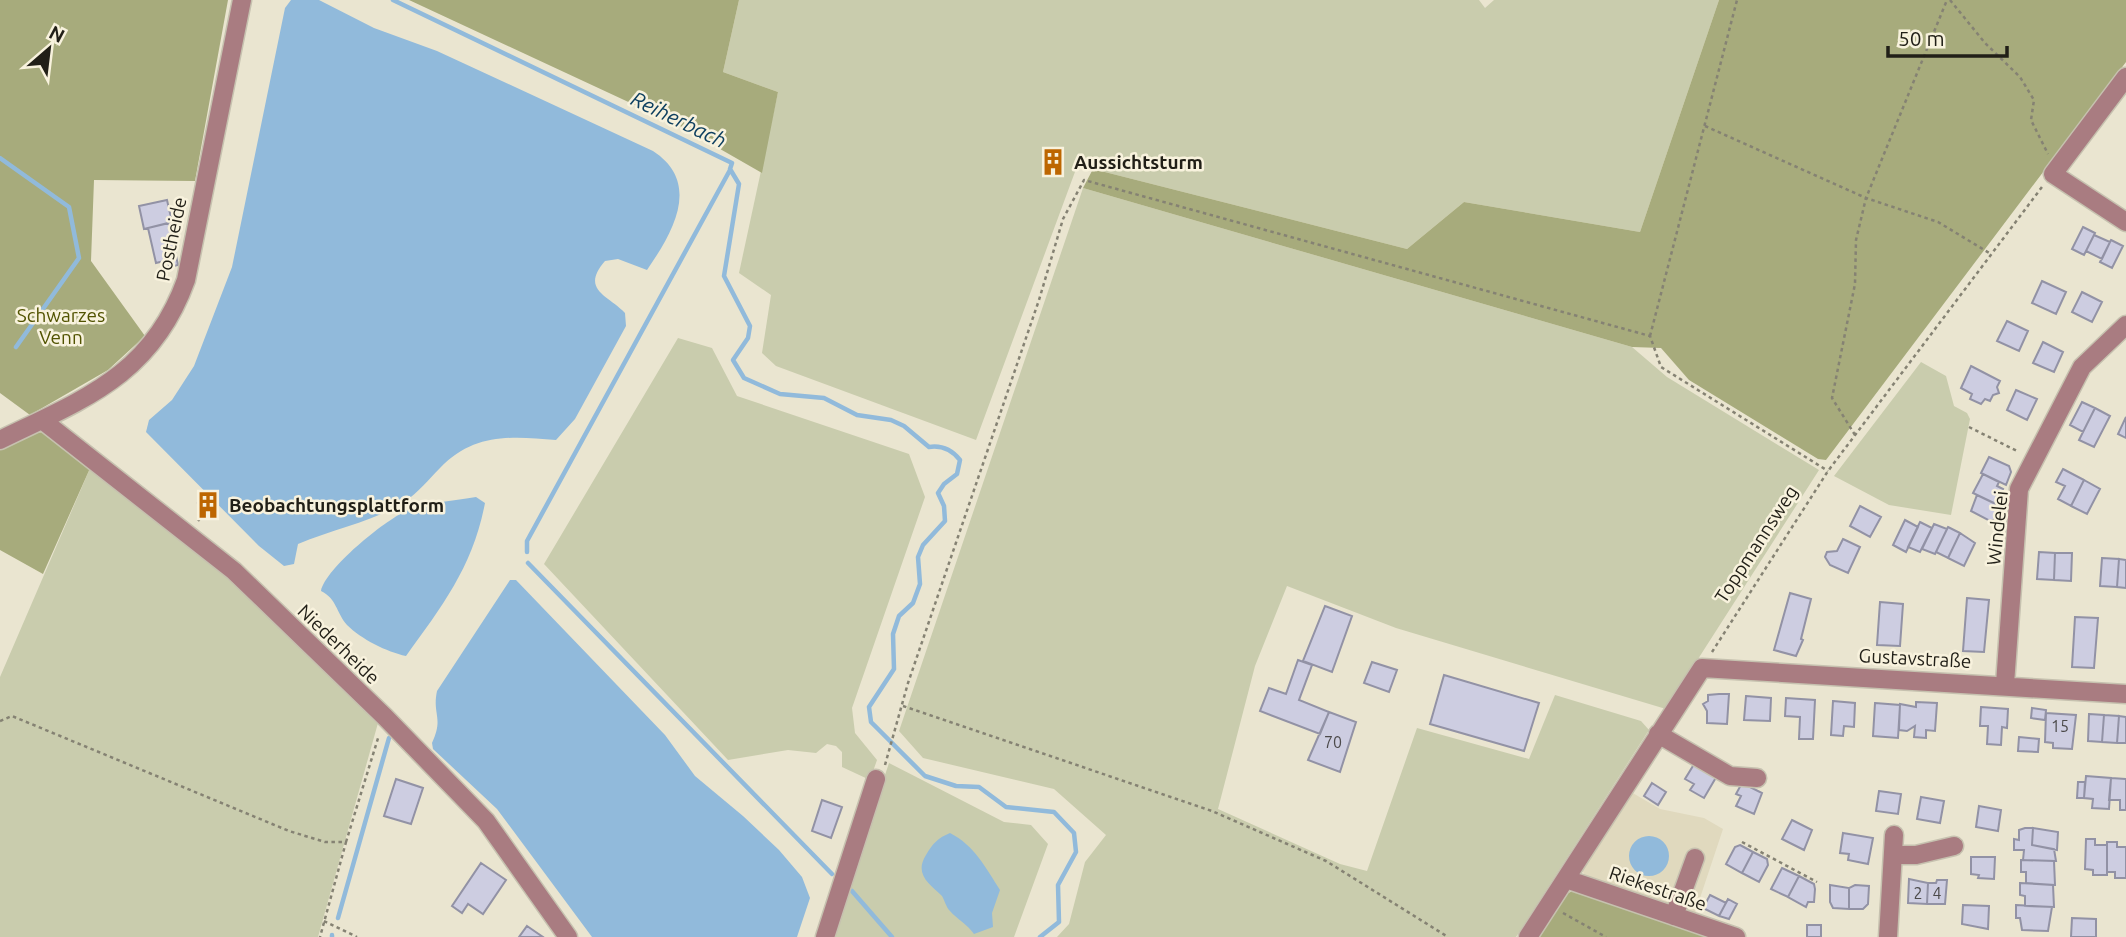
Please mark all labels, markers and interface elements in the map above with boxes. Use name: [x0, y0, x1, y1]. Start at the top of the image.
north arrow: [14, 14, 84, 84]
scale bar: [1888, 14, 2007, 58]
text: N: [46, 21, 68, 47]
text: 50 m: [1898, 26, 1945, 50]
water label: Reiherbach: [628, 86, 730, 152]
building icon: Aussichtsturm: [1038, 147, 1068, 177]
place label: Aussichtsturm: [1074, 151, 1203, 173]
street label: Postheide: [151, 195, 191, 283]
park label: Schwarzes Venn: [17, 304, 105, 348]
street label: Toppmannsweg: [1710, 481, 1802, 607]
building icon: Beobachtungsplattform: [193, 490, 223, 520]
street label: Windelei: [1982, 490, 2012, 566]
place label: Beobachtungsplattform: [229, 494, 444, 516]
street label: Niederheide: [294, 600, 384, 688]
street label: Gustavstraße: [1858, 644, 1972, 672]
house number: 15: [2051, 717, 2069, 735]
house number: 70: [1324, 733, 1342, 751]
street label: Riekestraße: [1607, 861, 1709, 915]
house number: 2: [1913, 884, 1923, 902]
house number: 4: [1932, 884, 1942, 902]

